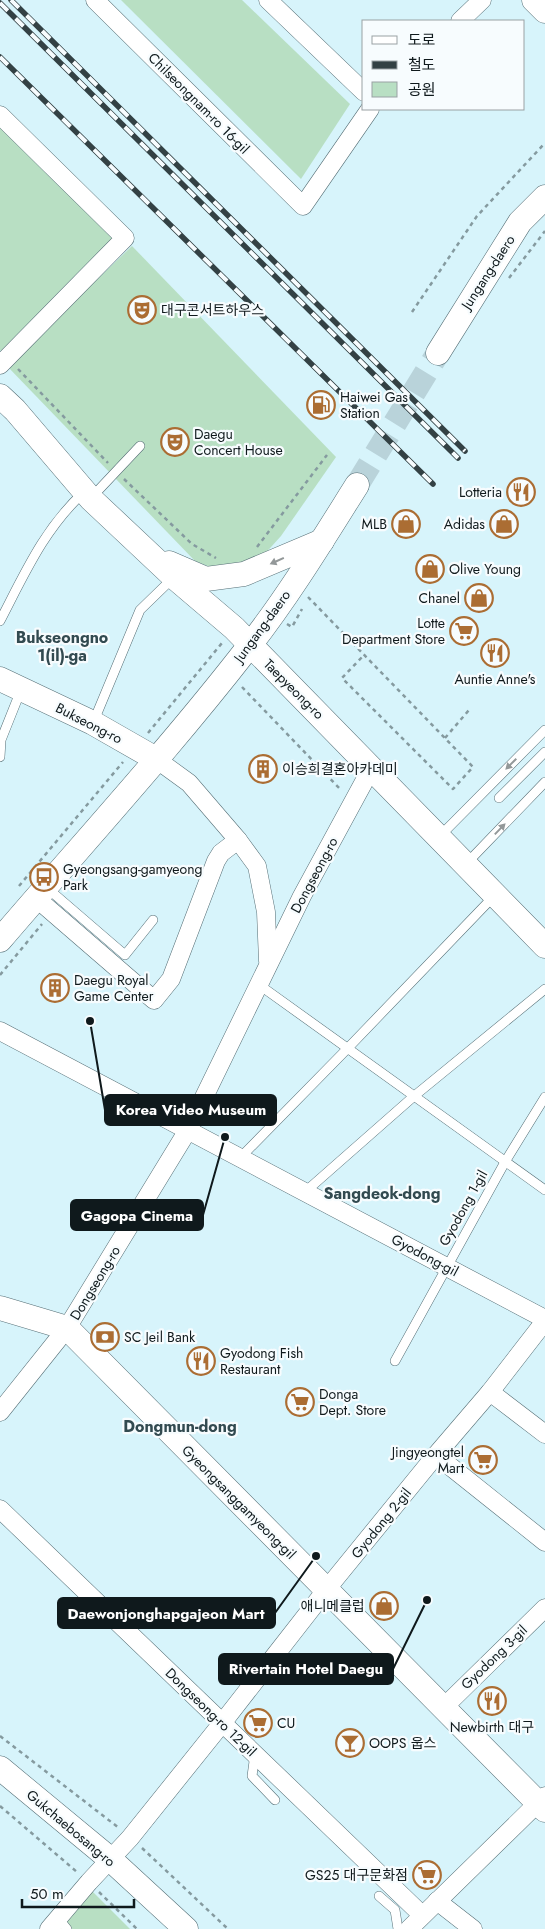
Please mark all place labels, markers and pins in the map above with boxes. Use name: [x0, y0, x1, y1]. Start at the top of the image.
theatre icon: 대구콘서트하우스: [127, 295, 157, 325]
place label: 대구콘서트하우스: [161, 300, 264, 320]
place label: Haiwei Gas Station: [340, 387, 408, 423]
fuel station icon: Haiwei Gas Station: [306, 390, 336, 420]
place label: Daegu Concert House: [194, 424, 283, 460]
theatre icon: Daegu Concert House: [160, 427, 190, 457]
restaurant icon: Lotteria: [506, 477, 536, 507]
place label: Lotteria: [459, 482, 502, 502]
shop icon: MLB: [391, 509, 421, 539]
shop icon: Adidas: [489, 509, 519, 539]
place label: MLB: [362, 514, 387, 534]
place label: Adidas: [444, 514, 485, 534]
shop icon: Olive Young: [415, 554, 445, 584]
place label: Olive Young: [449, 559, 521, 579]
shop icon: Chanel: [464, 583, 494, 613]
place label: Chanel: [419, 588, 460, 608]
place label: Lotte Department Store: [342, 613, 445, 649]
supermarket icon: Lotte Department Store: [449, 616, 479, 646]
restaurant icon: Auntie Anne's: [480, 638, 510, 668]
place label: Auntie Anne's: [454, 669, 536, 689]
building icon: 이승희결혼아카데미: [248, 754, 278, 784]
place label: 이승희결혼아카데미: [282, 759, 398, 779]
place label: Gyeongsang-gamyeong Park: [63, 859, 203, 895]
bus stop icon: Gyeongsang-gamyeong Park: [29, 862, 59, 892]
place label: Daegu Royal Game Center: [74, 970, 154, 1006]
building icon: Daegu Royal Game Center: [40, 973, 70, 1003]
callout: Korea Video Museum: [105, 1095, 276, 1125]
callout: Gagopa Cinema: [71, 1200, 203, 1230]
bank icon: SC Jeil Bank: [90, 1322, 120, 1352]
place label: SC Jeil Bank: [124, 1327, 196, 1347]
place label: Gyodong Fish Restaurant: [220, 1343, 303, 1379]
restaurant icon: Gyodong Fish Restaurant: [186, 1346, 216, 1376]
place label: Donga Dept. Store: [319, 1384, 386, 1420]
supermarket icon: Donga Dept. Store: [285, 1387, 315, 1417]
place label: Jingyeongtel Mart: [390, 1442, 465, 1478]
supermarket icon: Jingyeongtel Mart: [468, 1445, 498, 1475]
shop icon: 애니메클럽: [369, 1591, 399, 1621]
place label: 애니메클럽: [301, 1596, 365, 1616]
callout: Daewonjonghapgajeon Mart: [58, 1598, 275, 1628]
callout: Rivertain Hotel Daegu: [219, 1654, 393, 1684]
restaurant icon: Newbirth 대구: [477, 1686, 507, 1716]
supermarket icon: CU: [243, 1708, 273, 1738]
place label: CU: [277, 1713, 295, 1733]
place label: Newbirth 대구: [450, 1717, 534, 1737]
bar icon: OOPS 웁스: [335, 1728, 365, 1758]
place label: OOPS 웁스: [369, 1733, 437, 1753]
supermarket icon: GS25 대구문화점: [412, 1860, 442, 1890]
place label: GS25 대구문화점: [305, 1865, 408, 1885]

